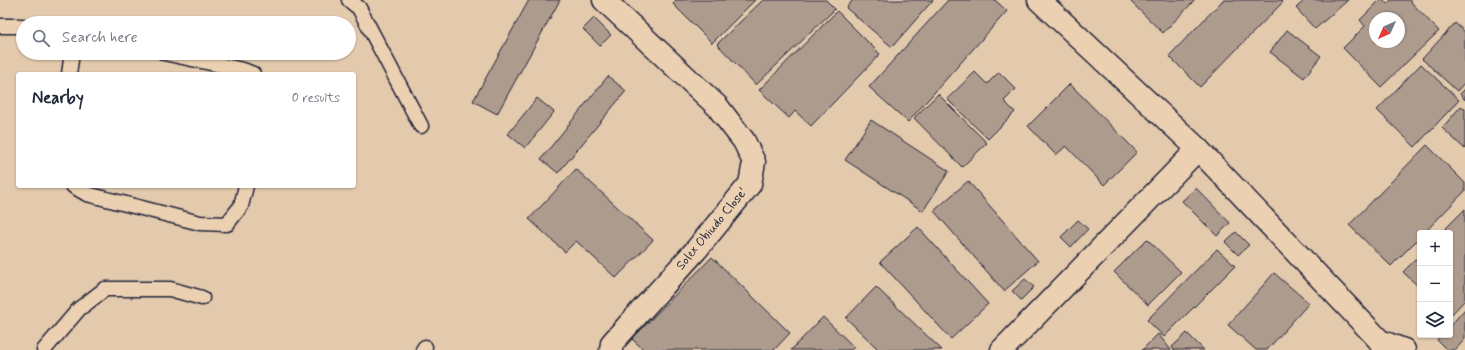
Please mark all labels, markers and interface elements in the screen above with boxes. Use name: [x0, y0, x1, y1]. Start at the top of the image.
north arrow: [1369, 12, 1405, 48]
search box: [16, 16, 356, 60]
icon: search: [30, 27, 52, 49]
text: Search here: [62, 28, 138, 48]
text: Nearby: [32, 87, 84, 109]
text: 0 results: [292, 90, 340, 107]
street label: Solex Obiudo Close': [673, 184, 751, 274]
map controls: [1417, 230, 1453, 338]
button: +: [1417, 230, 1453, 266]
button: −: [1417, 266, 1453, 302]
button: layers: [1417, 302, 1453, 338]

